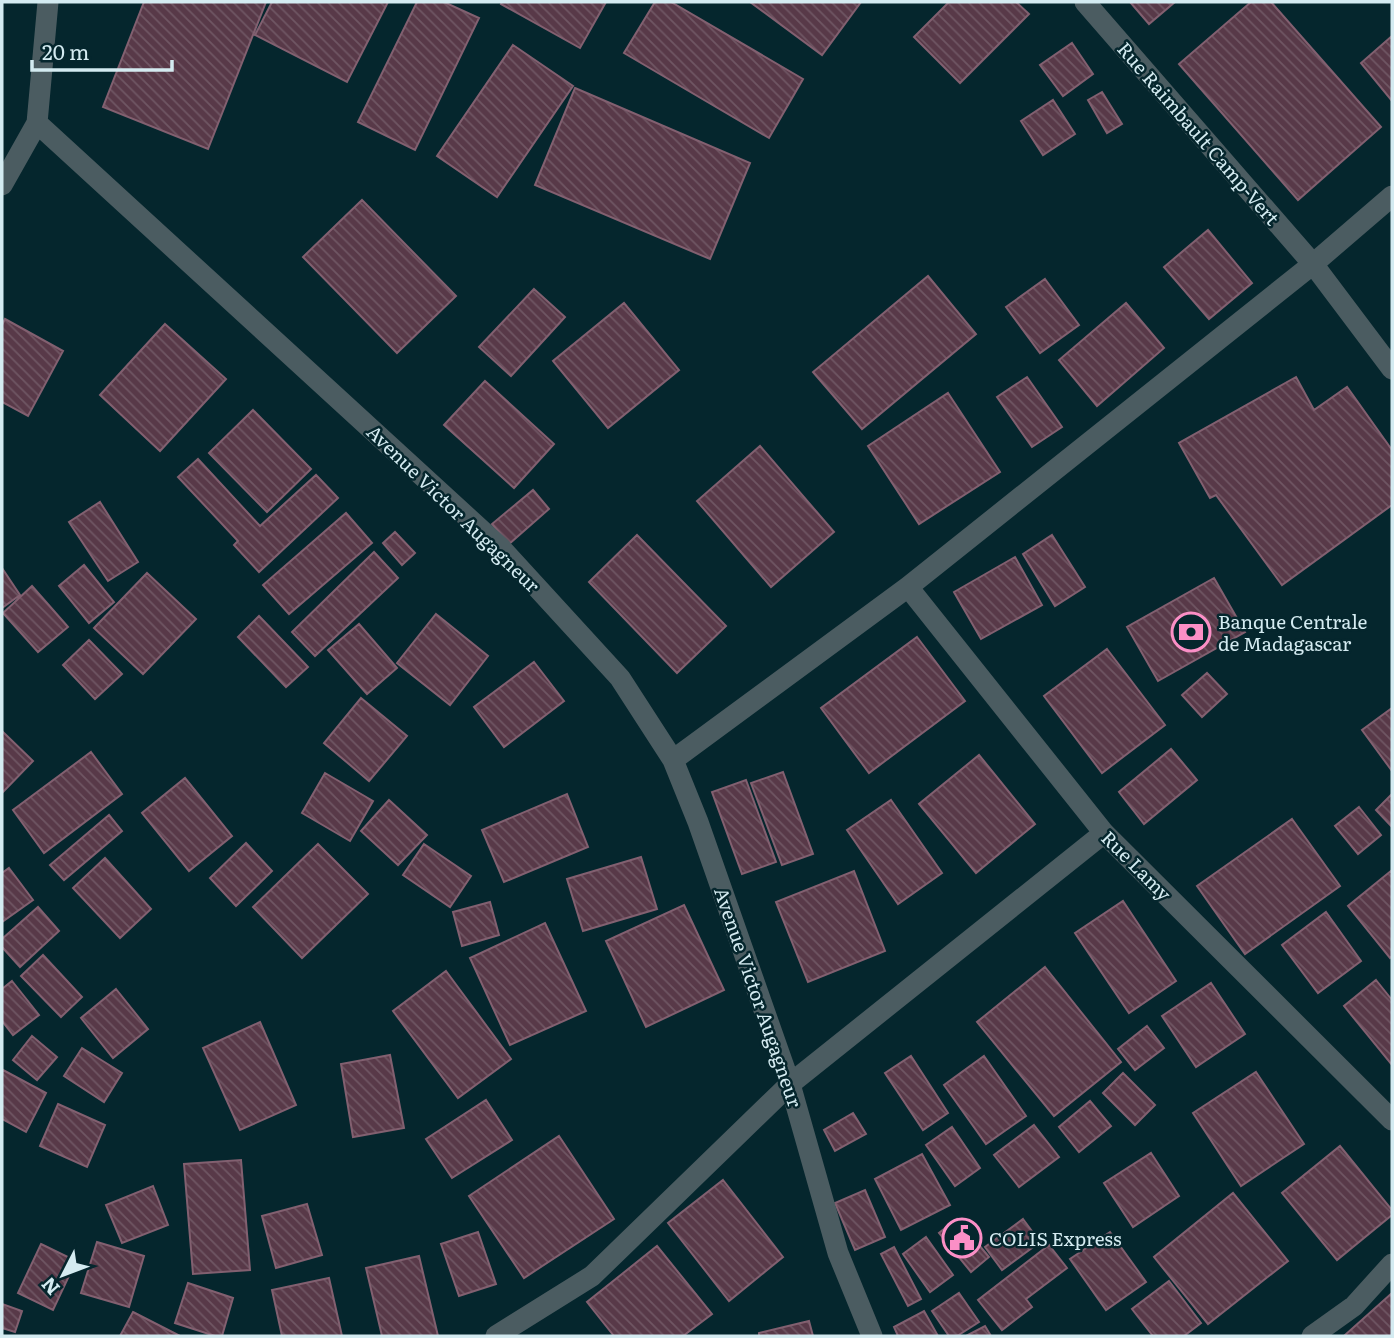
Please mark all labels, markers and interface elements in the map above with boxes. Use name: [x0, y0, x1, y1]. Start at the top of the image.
scale bar: [32, 28, 172, 72]
text: 20 m: [42, 35, 89, 66]
street label: Rue Raimbault Camp-Vert: [1111, 35, 1287, 231]
street label: Avenue Victor Augagneur: [361, 418, 547, 598]
place label: Banque Centrale de Madagascar: [1218, 607, 1368, 657]
bank icon: Banque Centrale de Madagascar: [1170, 611, 1212, 653]
street label: Rue Lamy: [1096, 824, 1178, 906]
street label: Avenue Victor Augagneur: [708, 883, 810, 1111]
public building icon: COLIS Express: [941, 1217, 983, 1259]
place label: COLIS Express: [989, 1224, 1122, 1252]
north arrow: [28, 1240, 98, 1310]
text: N: [34, 1272, 65, 1302]

